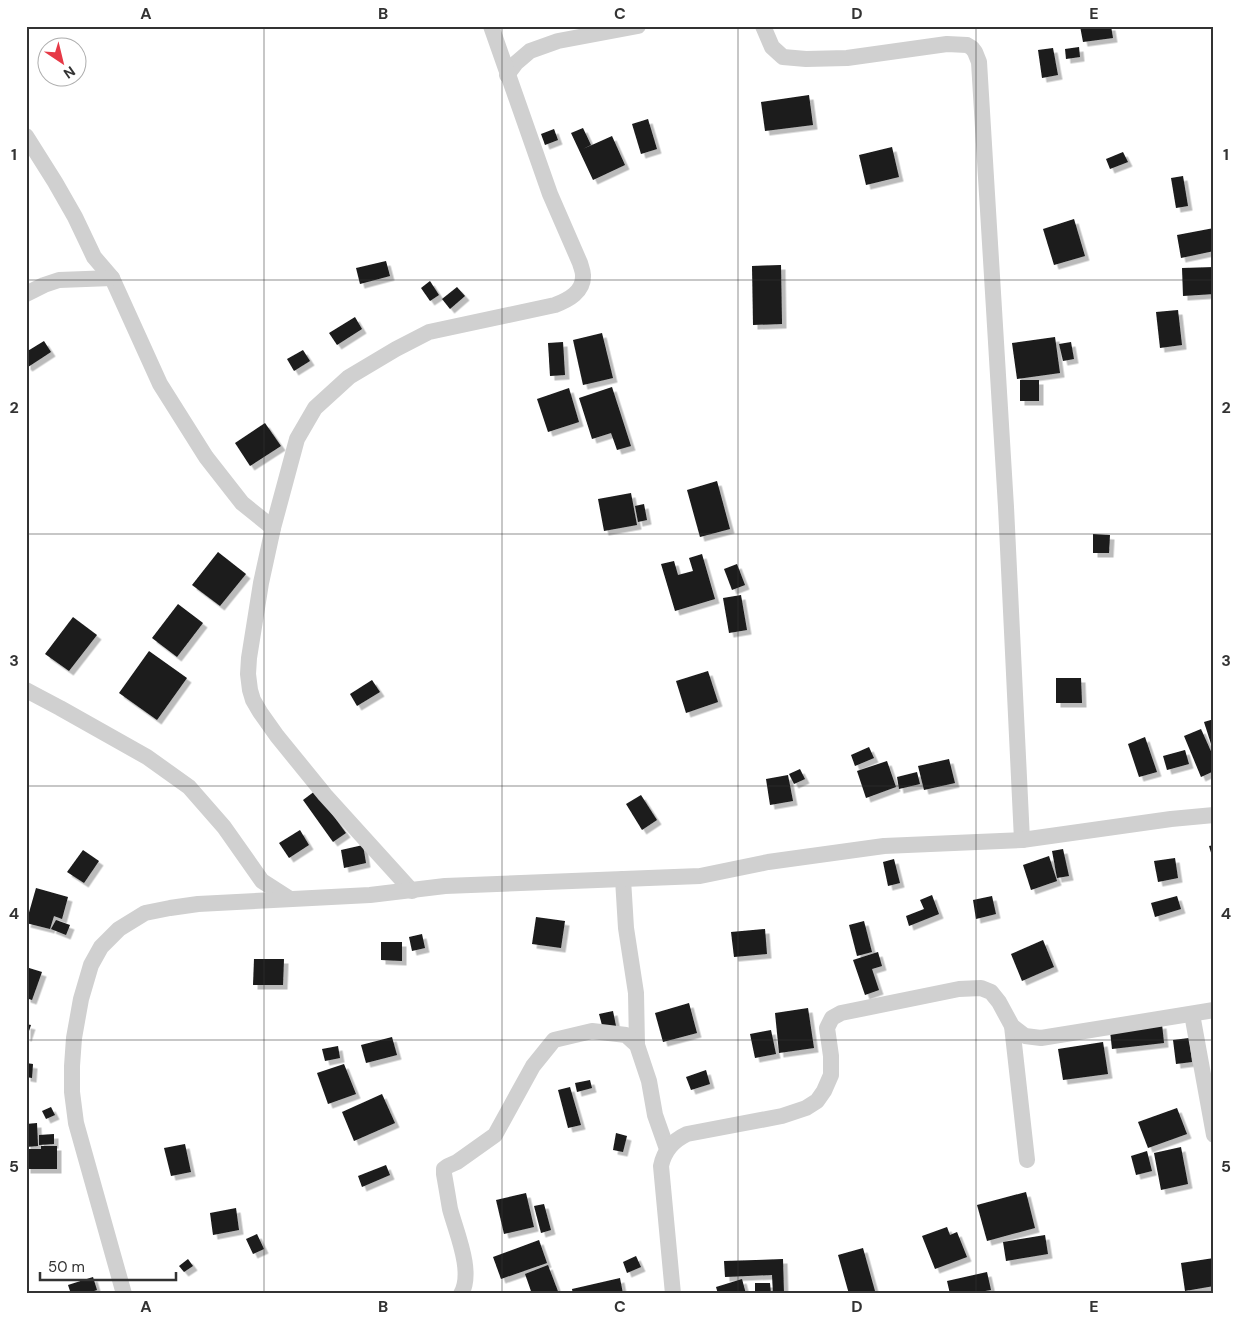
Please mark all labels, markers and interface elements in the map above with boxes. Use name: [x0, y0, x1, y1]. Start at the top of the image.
text: A: [140, 3, 152, 24]
text: B: [378, 3, 388, 24]
text: C: [614, 3, 626, 24]
text: D: [851, 3, 863, 24]
text: E: [1089, 3, 1099, 24]
north arrow: [38, 38, 88, 88]
text: N: [60, 62, 79, 83]
text: 1: [11, 144, 17, 165]
text: 1: [1223, 144, 1229, 165]
text: 2: [9, 397, 19, 418]
text: 2: [1221, 397, 1231, 418]
text: 3: [9, 650, 19, 671]
text: 3: [1221, 650, 1231, 671]
text: 4: [9, 903, 19, 924]
text: 4: [1221, 903, 1231, 924]
text: 5: [9, 1156, 19, 1177]
text: 5: [1221, 1156, 1231, 1177]
scale bar: [40, 1250, 176, 1282]
text: 50 m: [48, 1257, 85, 1277]
text: A: [140, 1296, 152, 1317]
text: B: [378, 1296, 388, 1317]
text: C: [614, 1296, 626, 1317]
text: D: [851, 1296, 863, 1317]
text: E: [1089, 1296, 1099, 1317]

